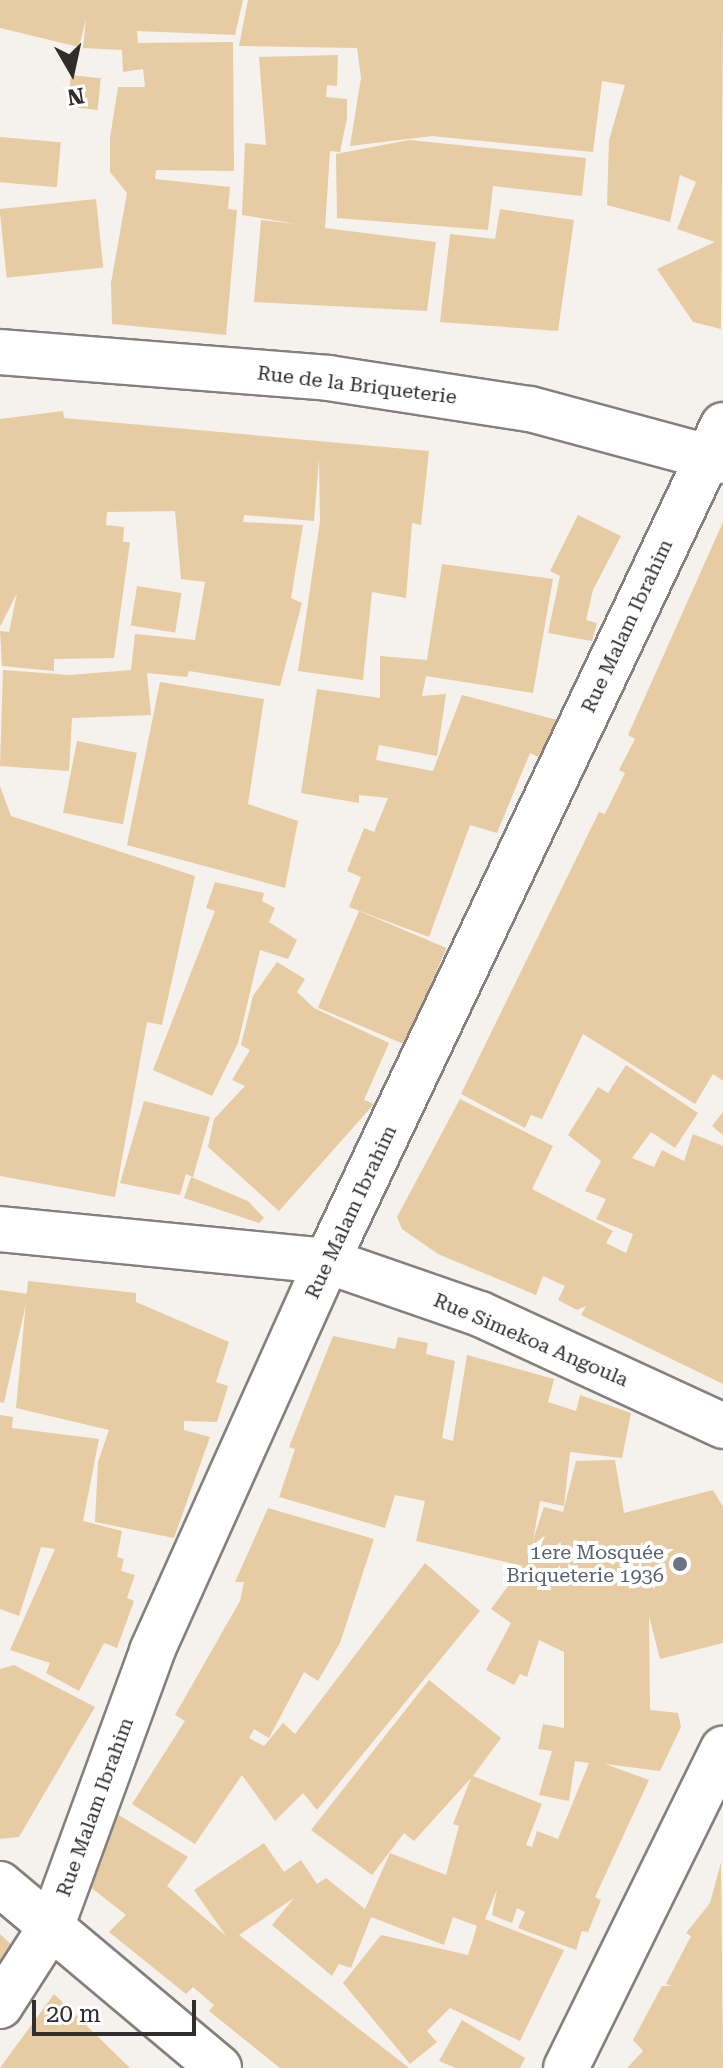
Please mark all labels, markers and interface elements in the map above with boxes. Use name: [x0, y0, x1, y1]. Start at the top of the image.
north arrow: [32, 32, 112, 112]
text: N: [66, 83, 86, 110]
street label: Rue de la Briqueterie: [256, 361, 458, 409]
street label: Rue Malam Ibrahim: [576, 535, 678, 717]
street label: Rue Malam Ibrahim: [300, 1121, 402, 1303]
street label: Rue Simekoa Angoula: [430, 1288, 632, 1392]
place label: 1ere Mosquée Briqueterie 1936: [506, 1540, 664, 1587]
marker: 1ere Mosquée Briqueterie 1936: [671, 1555, 689, 1573]
street label: Rue Malam Ibrahim: [51, 1714, 139, 1900]
scale bar: [36, 1984, 200, 2034]
text: 20 m: [46, 2000, 101, 2028]

